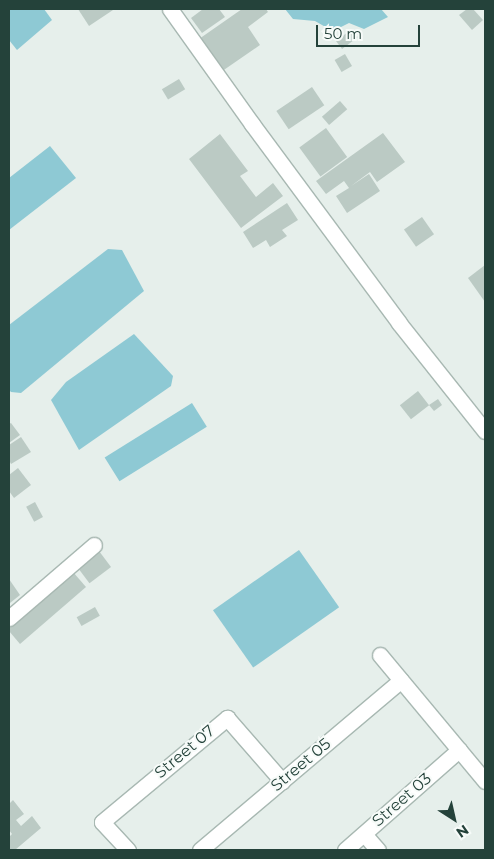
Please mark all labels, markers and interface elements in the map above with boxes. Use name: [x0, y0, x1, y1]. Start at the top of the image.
scale bar: [319, 15, 423, 47]
text: 50 m: [324, 24, 362, 43]
street label: Street 07: [151, 721, 219, 783]
street label: Street 05: [267, 734, 335, 796]
street label: Street 03: [369, 769, 435, 831]
north arrow: [429, 794, 479, 844]
text: N: [453, 821, 472, 842]

